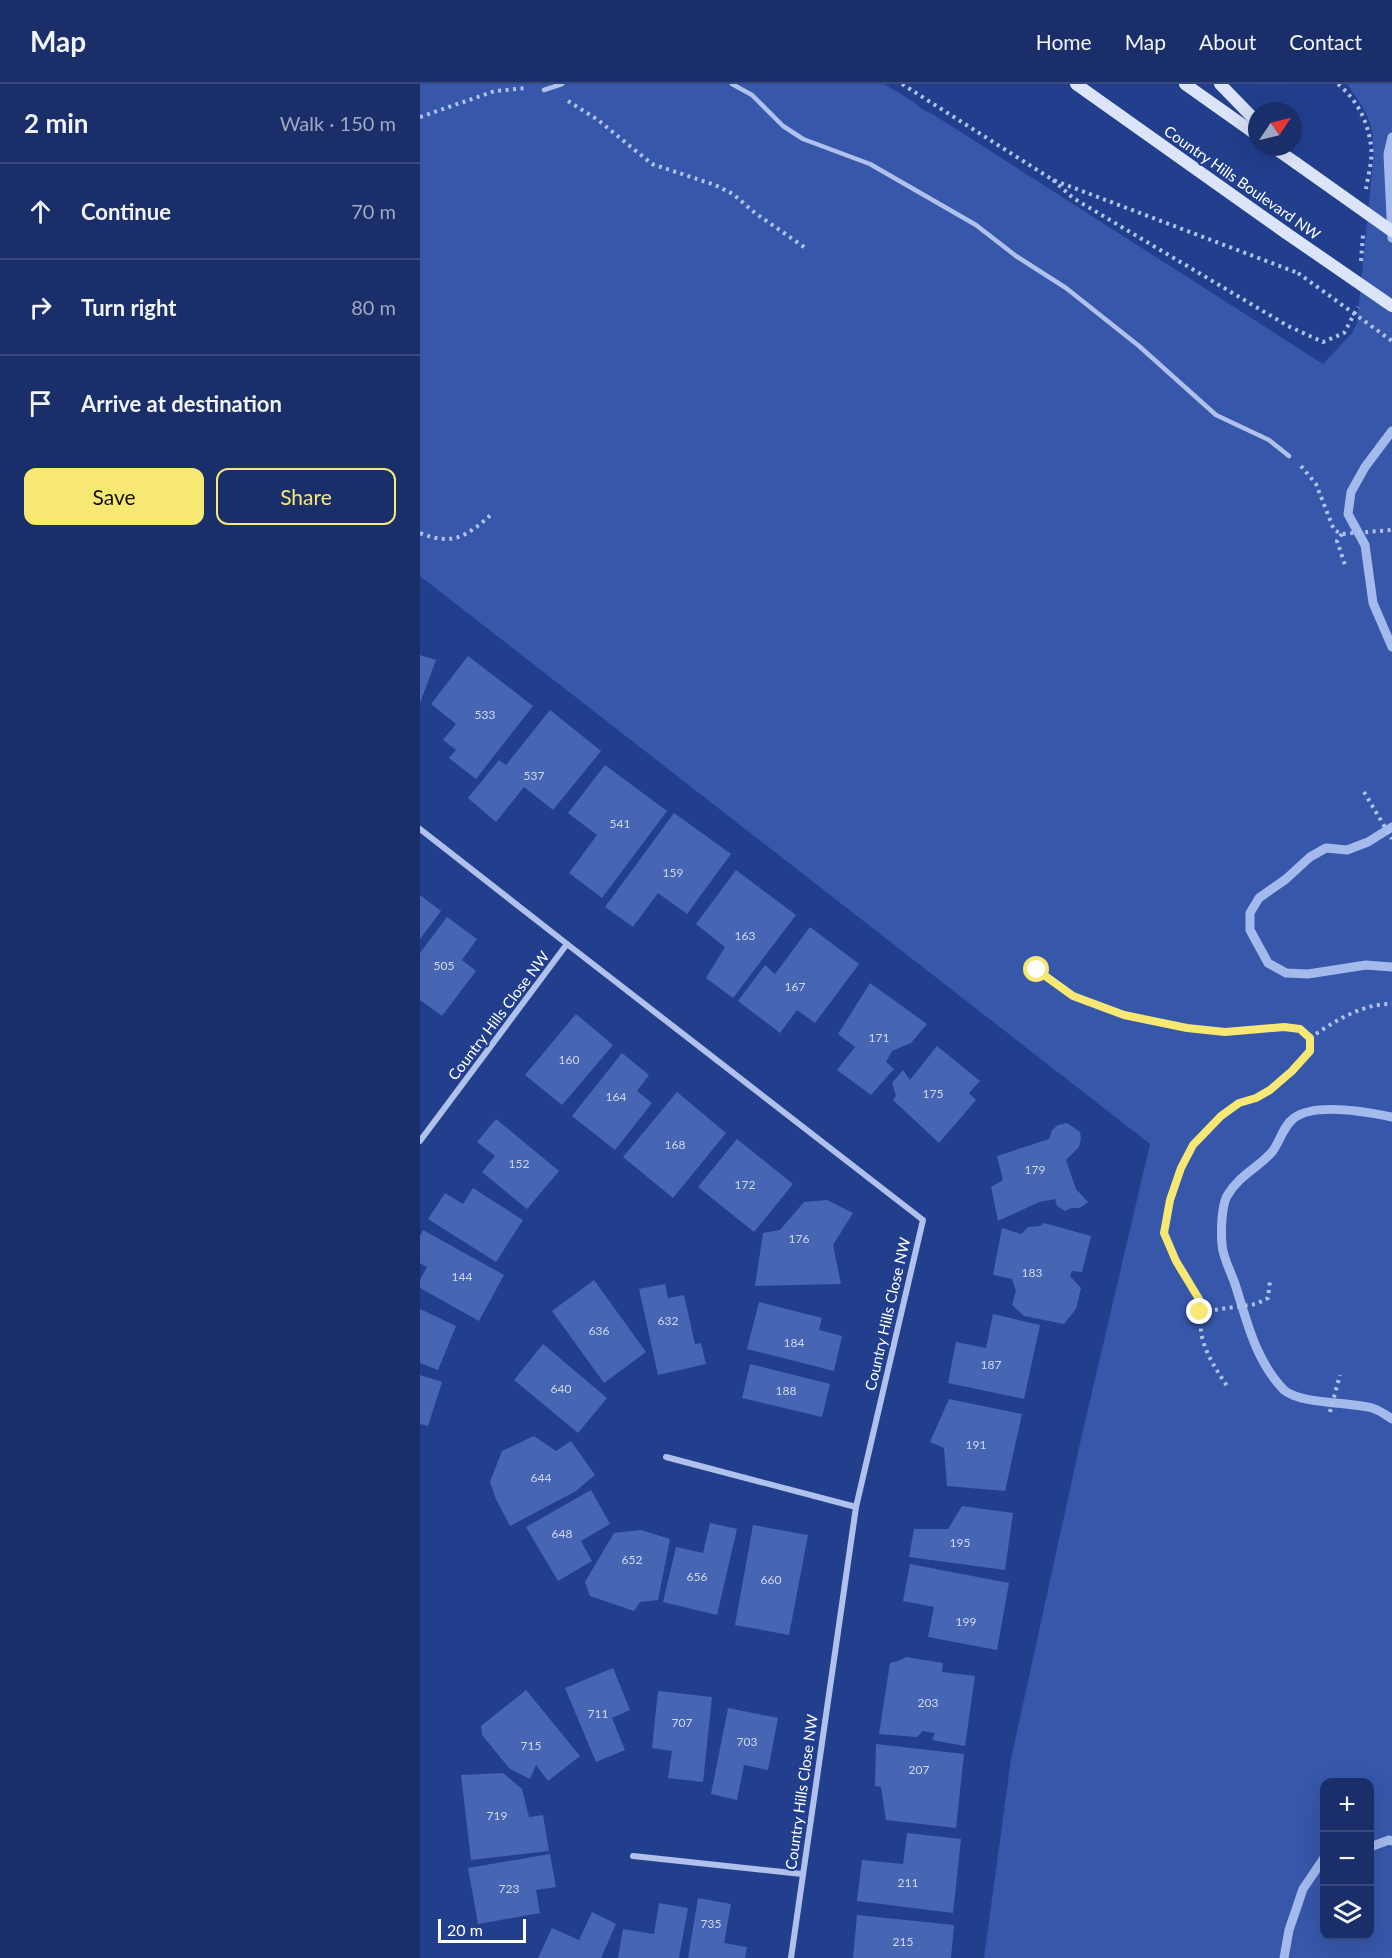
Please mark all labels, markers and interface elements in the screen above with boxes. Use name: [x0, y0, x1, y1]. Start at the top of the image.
text: Map: [30, 24, 86, 58]
text: Home: [1036, 29, 1092, 54]
text: Map: [1125, 29, 1166, 54]
text: About: [1199, 29, 1256, 54]
text: Contact: [1289, 29, 1362, 54]
north arrow: [1248, 102, 1302, 156]
text: 2 min: [24, 107, 88, 139]
text: Walk · 150 m: [280, 111, 396, 135]
street label: Country Hills Boulevard NW: [1161, 121, 1325, 243]
icon: ahead: [24, 195, 57, 228]
text: Continue: [81, 198, 171, 225]
text: 70 m: [351, 199, 396, 223]
icon: right: [24, 291, 57, 324]
text: Turn right: [81, 294, 176, 321]
text: 80 m: [351, 295, 396, 319]
icon: arrive: [24, 387, 57, 420]
text: Arrive at destination: [81, 390, 282, 417]
button: Save: [24, 468, 204, 525]
button: Share: [216, 468, 396, 525]
house number: 533: [475, 707, 495, 722]
house number: 537: [524, 768, 544, 783]
house number: 541: [610, 816, 630, 831]
house number: 159: [663, 865, 683, 880]
house number: 163: [735, 928, 755, 943]
street label: Country Hills Close NW: [444, 947, 553, 1083]
route start: [1023, 956, 1049, 982]
house number: 505: [434, 958, 454, 973]
house number: 167: [785, 979, 805, 994]
house number: 171: [869, 1030, 889, 1045]
house number: 160: [559, 1052, 579, 1067]
house number: 175: [923, 1086, 943, 1101]
house number: 164: [606, 1089, 626, 1104]
house number: 168: [665, 1137, 685, 1152]
house number: 152: [509, 1156, 529, 1171]
house number: 179: [1025, 1162, 1045, 1177]
house number: 172: [735, 1177, 755, 1192]
house number: 176: [789, 1231, 809, 1246]
street label: Country Hills Close NW: [861, 1235, 914, 1392]
house number: 183: [1022, 1265, 1042, 1280]
house number: 144: [452, 1269, 472, 1284]
route end: [1186, 1298, 1212, 1324]
house number: 632: [658, 1313, 678, 1328]
house number: 636: [589, 1323, 609, 1338]
house number: 184: [784, 1335, 804, 1350]
house number: 187: [981, 1357, 1001, 1372]
house number: 640: [551, 1381, 571, 1396]
house number: 188: [776, 1383, 796, 1398]
house number: 191: [966, 1437, 986, 1452]
house number: 644: [531, 1470, 551, 1485]
house number: 648: [552, 1526, 572, 1541]
house number: 195: [950, 1535, 970, 1550]
house number: 652: [622, 1552, 642, 1567]
house number: 656: [687, 1569, 707, 1584]
house number: 660: [761, 1572, 781, 1587]
house number: 199: [956, 1614, 976, 1629]
house number: 203: [918, 1695, 938, 1710]
house number: 711: [588, 1706, 608, 1721]
street label: Country Hills Close NW: [781, 1713, 821, 1871]
house number: 707: [672, 1715, 692, 1730]
house number: 703: [737, 1734, 757, 1749]
house number: 715: [521, 1738, 541, 1753]
house number: 207: [909, 1762, 929, 1777]
map controls: [1320, 1778, 1374, 1940]
button: +: [1320, 1778, 1374, 1832]
house number: 719: [487, 1808, 507, 1823]
button: −: [1320, 1832, 1374, 1886]
house number: 211: [898, 1875, 918, 1890]
house number: 723: [499, 1881, 519, 1896]
button: layers: [1320, 1886, 1374, 1940]
scale bar: [438, 1916, 526, 1944]
house number: 735: [701, 1916, 721, 1931]
text: 20 m: [447, 1920, 483, 1939]
house number: 215: [893, 1934, 913, 1949]

